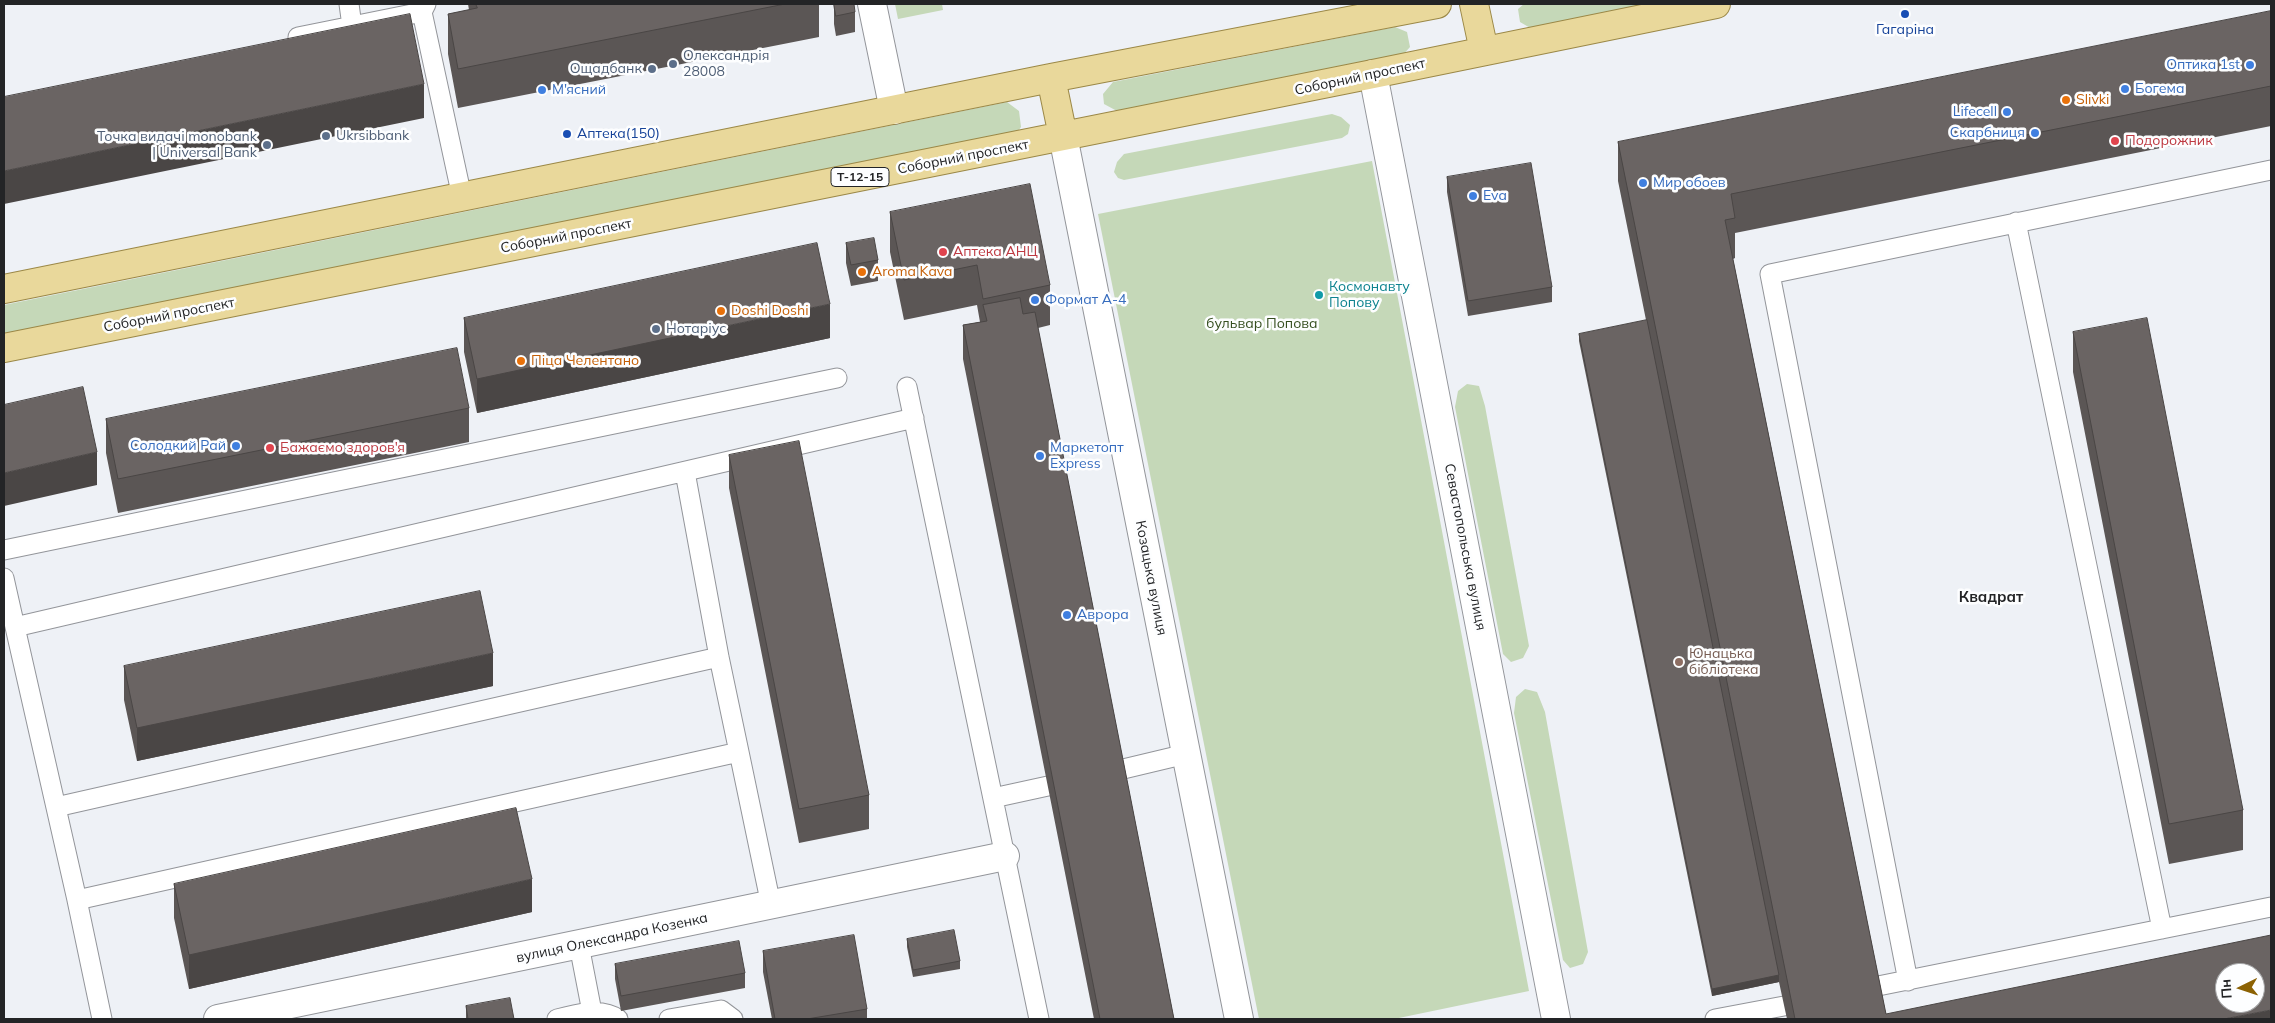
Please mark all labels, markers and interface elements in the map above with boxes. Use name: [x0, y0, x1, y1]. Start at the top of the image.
marker: Гагаріна: [1899, 8, 1911, 20]
place label: Гагаріна: [1876, 22, 1934, 38]
place label: Олександрія 28008: [683, 48, 769, 80]
street label: Соборний проспект: [1293, 55, 1427, 99]
place label: Оптика 1st: [2166, 57, 2240, 73]
marker: Олександрія 28008: [667, 58, 679, 70]
marker: Оптика 1st: [2244, 59, 2256, 71]
place label: Ощадбанк: [570, 61, 642, 77]
marker: Ощадбанк: [646, 63, 658, 75]
place label: Богема: [2135, 81, 2185, 97]
place label: М'ясний: [552, 82, 606, 98]
marker: Богема: [2119, 83, 2131, 95]
marker: М'ясний: [536, 84, 548, 96]
place label: Slivki: [2076, 92, 2109, 108]
marker: Slivki: [2060, 94, 2072, 106]
place label: Lifecell: [1953, 104, 1997, 120]
marker: Lifecell: [2001, 106, 2013, 118]
place label: Скарбниця: [1950, 125, 2025, 141]
place label: Аптека(150): [577, 126, 660, 142]
marker: Скарбниця: [2029, 127, 2041, 139]
place label: Ukrsibbank: [336, 128, 409, 144]
marker: Аптека(150): [561, 128, 573, 140]
place label: Точка видачі monobank | Universal Bank: [97, 129, 257, 162]
marker: Ukrsibbank: [320, 130, 332, 142]
place label: Подорожник: [2125, 133, 2213, 149]
marker: Подорожник: [2109, 135, 2121, 147]
street label: Соборний проспект: [896, 136, 1030, 178]
marker: Точка видачі monobank | Universal Bank: [261, 139, 273, 151]
road number: Т-12-15: [831, 168, 889, 186]
place label: Мир обоев: [1653, 175, 1726, 191]
marker: Мир обоев: [1637, 177, 1649, 189]
place label: Eva: [1483, 188, 1507, 204]
marker: Eva: [1467, 190, 1479, 202]
street label: Соборний проспект: [499, 215, 633, 257]
place label: Аптека АНЦ: [953, 244, 1038, 260]
marker: Аптека АНЦ: [937, 246, 949, 258]
place label: Aroma Kava: [872, 264, 953, 280]
marker: Aroma Kava: [856, 266, 868, 278]
place label: Космонавту Попову: [1329, 279, 1410, 312]
marker: Космонавту Попову: [1313, 289, 1325, 301]
place label: Формат А-4: [1045, 292, 1126, 308]
street label: Соборний проспект: [102, 294, 236, 336]
marker: Формат А-4: [1029, 294, 1041, 306]
place label: Doshi Doshi: [731, 303, 809, 319]
marker: Doshi Doshi: [715, 305, 727, 317]
park label: бульвар Попова: [1206, 316, 1318, 332]
place label: Нотаріус: [666, 321, 726, 337]
marker: Нотаріус: [650, 323, 662, 335]
place label: Піца Челентано: [531, 353, 639, 369]
marker: Піца Челентано: [515, 355, 527, 367]
place label: Солодкий Рай: [130, 438, 226, 454]
marker: Солодкий Рай: [230, 440, 242, 452]
place label: Бажаємо здоров'я: [280, 440, 405, 456]
place label: Маркетопт Express: [1050, 440, 1124, 472]
marker: Бажаємо здоров'я: [264, 442, 276, 454]
marker: Маркетопт Express: [1034, 450, 1046, 462]
street label: Севастопольська вулиця: [1441, 462, 1489, 632]
street label: Козацька вулиця: [1132, 519, 1170, 637]
district label: Квадрат: [1959, 588, 2023, 606]
place label: Аврора: [1077, 607, 1129, 623]
marker: Аврора: [1061, 609, 1073, 621]
place label: Юнацька бібліотека: [1689, 646, 1759, 679]
marker: Юнацька бібліотека: [1673, 656, 1685, 668]
street label: вулиця Олександра Козенка: [515, 909, 709, 967]
north arrow: [2215, 963, 2265, 1013]
text: Пн: [2216, 979, 2236, 999]

